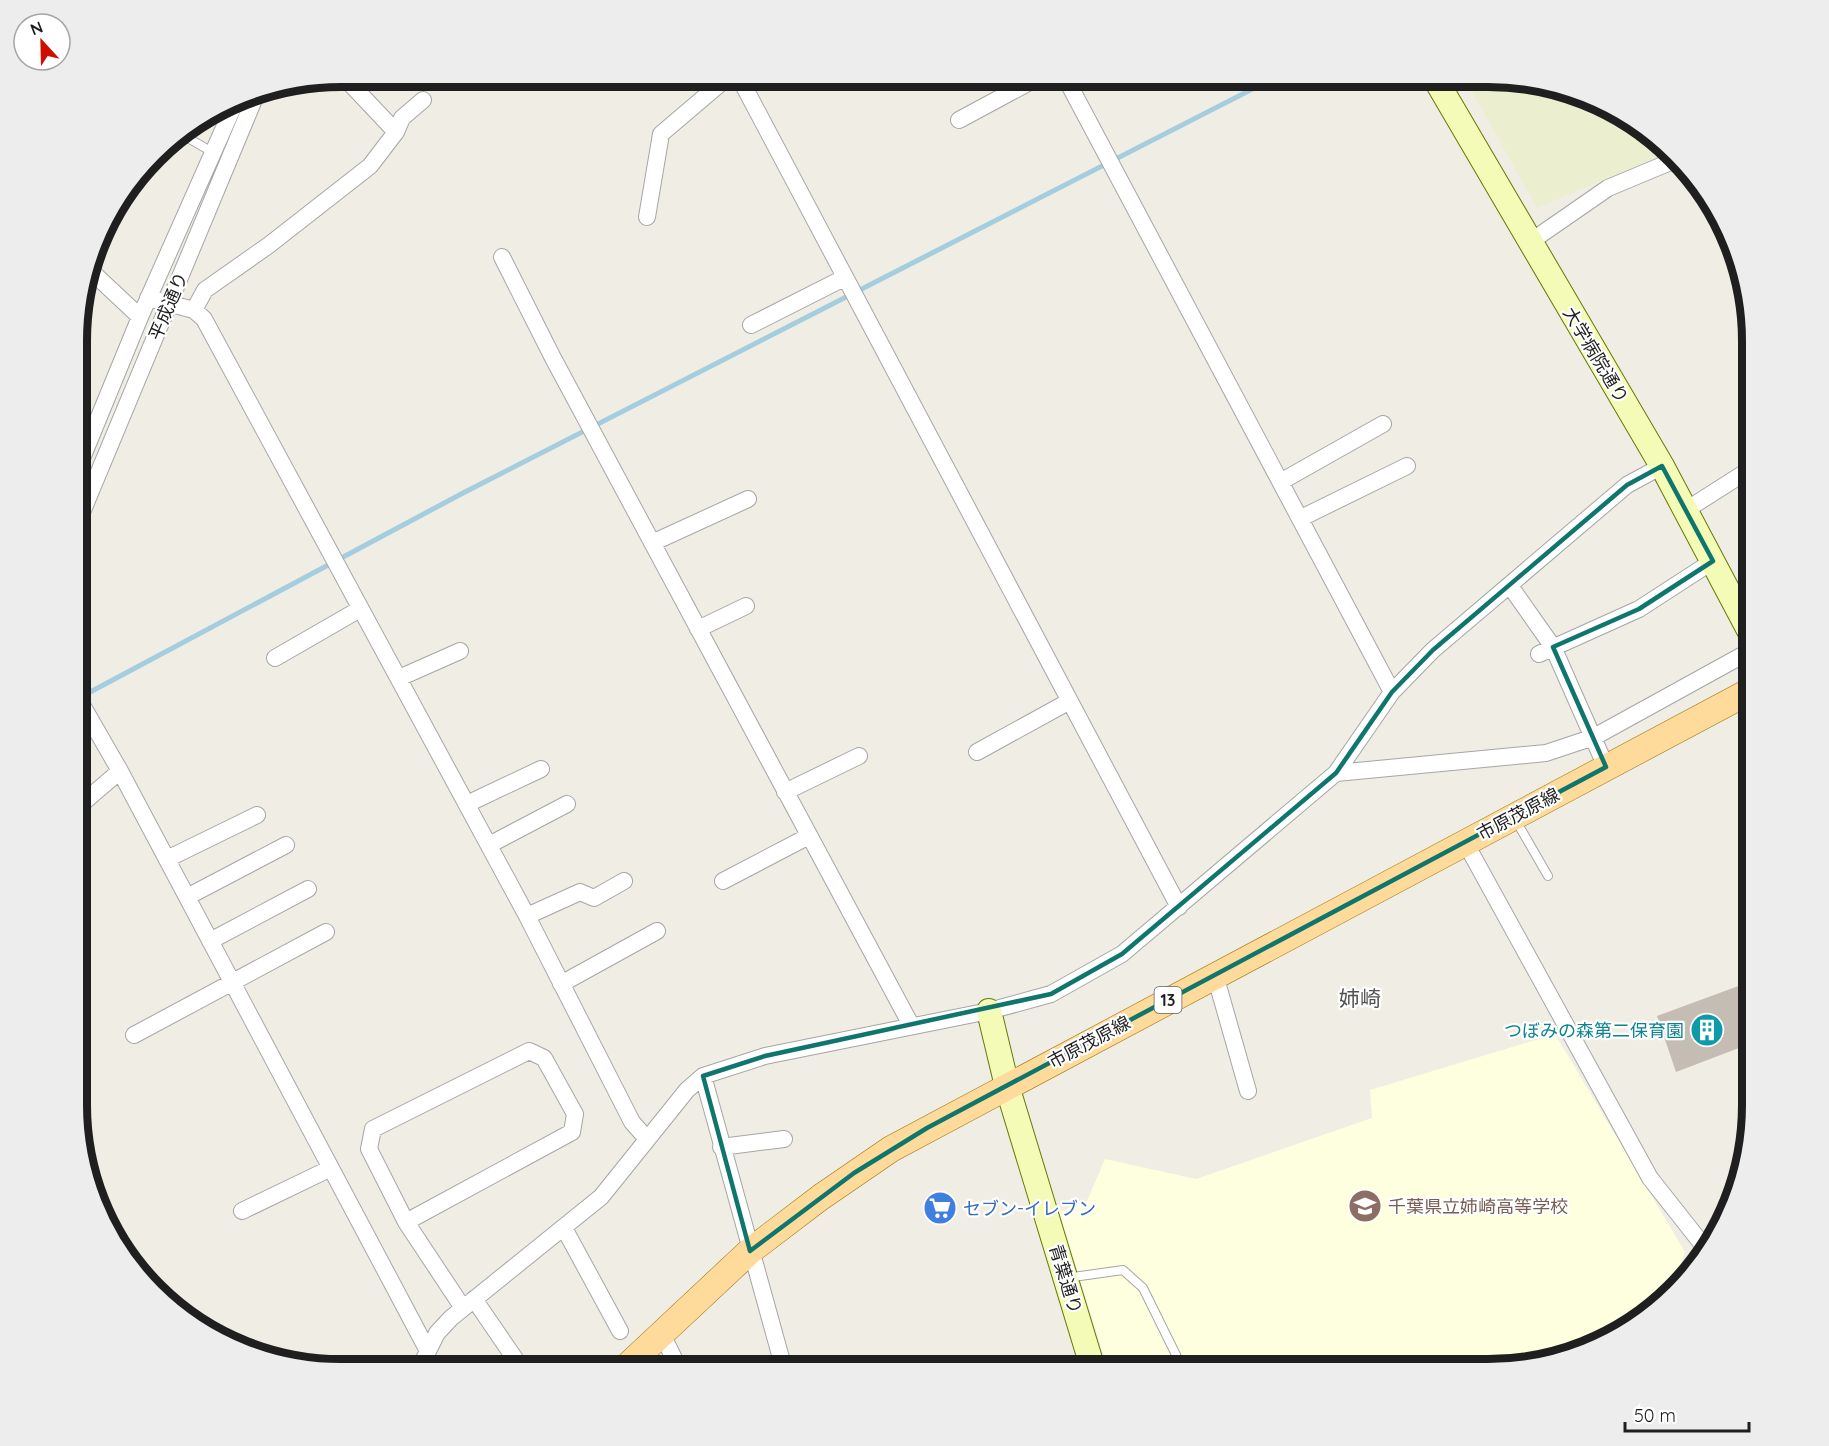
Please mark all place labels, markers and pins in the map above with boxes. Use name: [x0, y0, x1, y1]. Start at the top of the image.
building icon: つぼみの森第二保育園: [1689, 1012, 1725, 1048]
place label: つぼみの森第二保育園: [1504, 1019, 1684, 1042]
school or university icon: 千葉県立姉崎高等学校: [1347, 1188, 1383, 1224]
supermarket icon: セブン-イレブン: [922, 1190, 958, 1226]
place label: 千葉県立姉崎高等学校: [1388, 1195, 1568, 1218]
place label: セブン-イレブン: [963, 1197, 1096, 1220]

